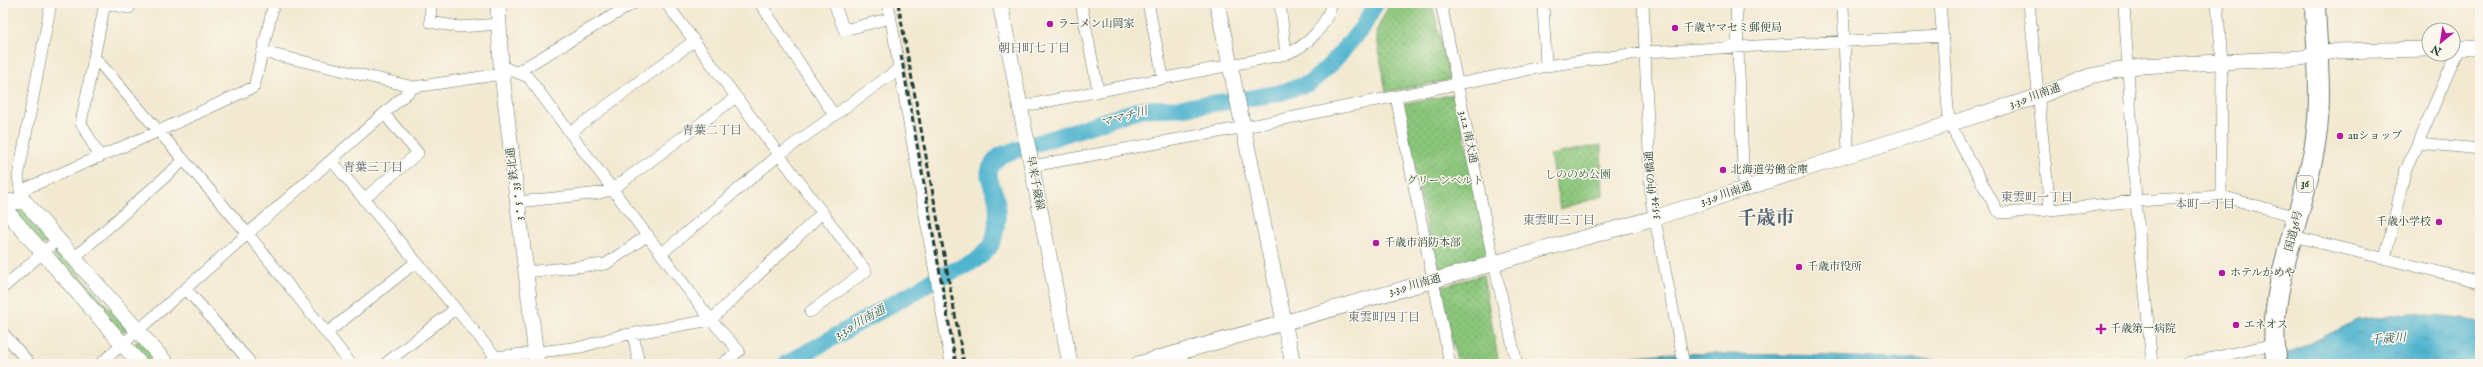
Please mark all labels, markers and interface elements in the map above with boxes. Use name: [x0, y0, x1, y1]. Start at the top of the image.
place label: ラーメン山岡家: [1058, 17, 1134, 31]
marker: ラーメン山岡家: [1045, 19, 1055, 29]
place label: 千歳ヤマセミ郵便局: [1683, 21, 1782, 35]
north arrow: [2421, 22, 2461, 62]
marker: 千歳ヤマセミ郵便局: [1670, 23, 1680, 33]
district label: 朝日町七丁目: [998, 41, 1070, 56]
text: N: [2428, 41, 2445, 59]
street label: 3.3.9 川南通: [2008, 81, 2062, 111]
water label: ママチ川: [1099, 103, 1151, 130]
street label: 3.1.2 南大通: [1456, 109, 1480, 165]
district label: 青葉二丁目: [682, 123, 742, 138]
place label: auショップ: [2348, 129, 2402, 143]
marker: auショップ: [2335, 131, 2345, 141]
street label: 3・5・33 鉄北通: [504, 147, 526, 221]
street label: 3.5.34 仲の橋通: [1642, 150, 1662, 220]
street label: 早来千歳線: [1023, 155, 1047, 211]
district label: 青葉三丁目: [343, 160, 403, 175]
place label: 北海道労働金庫: [1731, 163, 1808, 177]
marker: 北海道労働金庫: [1718, 165, 1728, 175]
park label: しののめ公園: [1545, 168, 1611, 182]
park label: グリーンベルト: [1407, 174, 1483, 188]
road number: 36: [2297, 176, 2313, 192]
street label: 3.3.9 川南通: [1699, 179, 1753, 209]
district label: 東雲町一丁目: [2001, 190, 2073, 205]
district label: 本町一丁目: [2175, 197, 2235, 212]
district label: 千歳市: [1737, 207, 1795, 231]
street label: 国道36号: [2282, 209, 2306, 253]
district label: 東雲町三丁目: [1523, 213, 1595, 228]
place label: 千歳小学校: [2376, 215, 2431, 229]
marker: 千歳小学校: [2434, 217, 2444, 227]
place label: 千歳市消防本部: [1384, 236, 1461, 250]
marker: 千歳市消防本部: [1371, 238, 1381, 248]
place label: 千歳市役所: [1807, 260, 1862, 274]
marker: 千歳市役所: [1794, 262, 1804, 272]
place label: ホテルかめや: [2230, 266, 2295, 280]
marker: ホテルかめや: [2217, 268, 2227, 278]
street label: 3.3.9 川南通: [1388, 271, 1442, 299]
water label: 3.3.9川南通: [832, 301, 890, 342]
district label: 東雲町四丁目: [1348, 310, 1420, 325]
place label: エネオス: [2244, 318, 2288, 332]
marker: エネオス: [2231, 320, 2241, 330]
place label: 千歳第一病院: [2110, 322, 2176, 336]
marker: 千歳第一病院: [2095, 323, 2107, 335]
water label: 千歳川: [2370, 330, 2408, 348]

